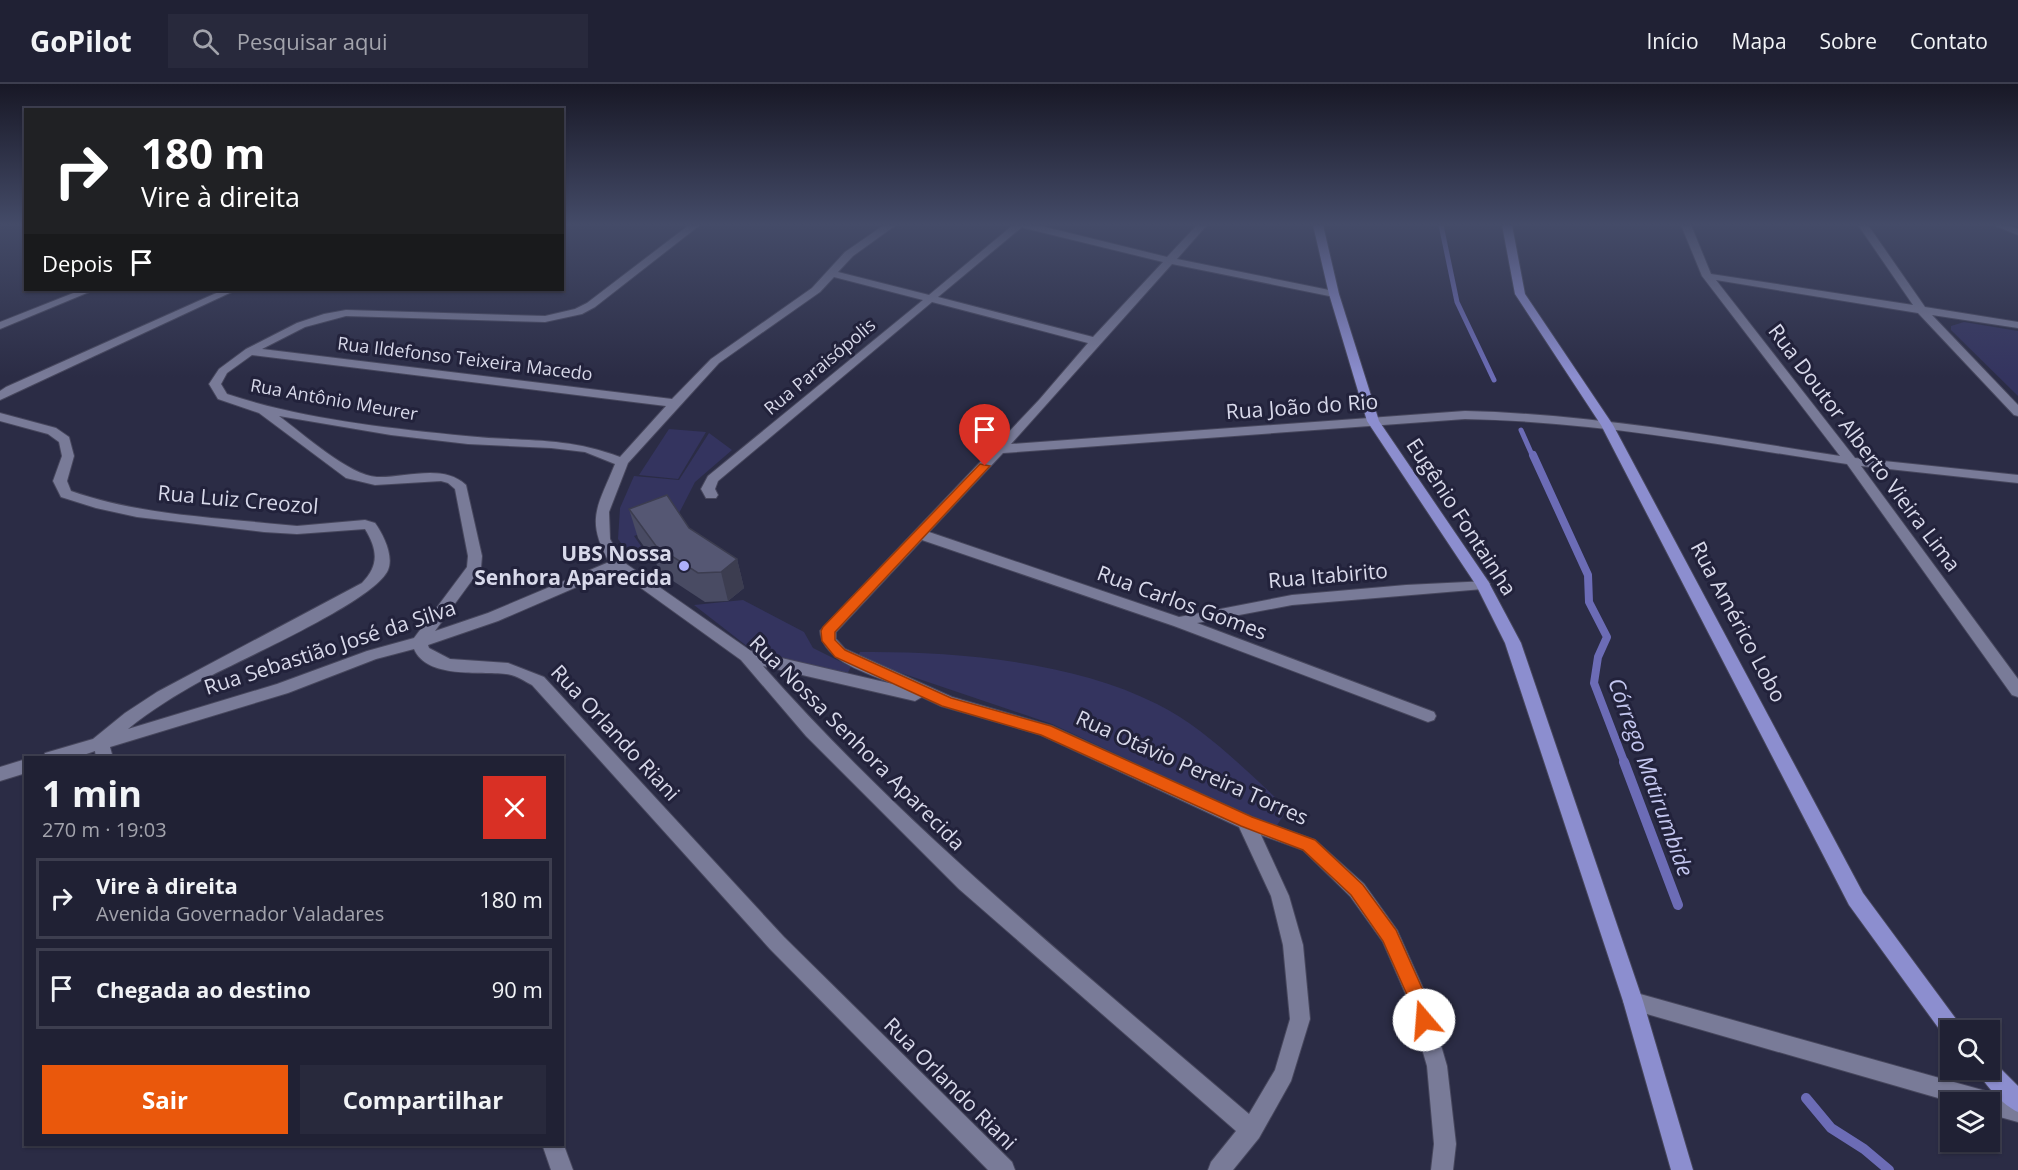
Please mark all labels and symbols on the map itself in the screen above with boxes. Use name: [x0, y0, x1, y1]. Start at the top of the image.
street label: Rua Paraisópolis: [759, 313, 880, 420]
street label: Rua Doutor Alberto Vieira Lima: [1762, 318, 1967, 577]
street label: Rua Ildefonso Teixeira Macedo: [336, 330, 594, 386]
street label: Rua Antônio Meurer: [249, 372, 420, 426]
street label: Rua João do Rio: [1225, 387, 1379, 425]
pin: [959, 404, 1010, 466]
street label: Eugênio Fontainha: [1400, 432, 1523, 601]
street label: Rua Luiz Creozol: [156, 478, 320, 520]
street label: Rua Américo Lobo: [1685, 536, 1793, 707]
place label: UBS Nossa Senhora Aparecida: [474, 539, 672, 591]
street label: Rua Itabirito: [1267, 556, 1389, 594]
street label: Rua Carlos Gomes: [1093, 558, 1271, 646]
marker: UBS Nossa Senhora Aparecida: [677, 559, 691, 573]
street label: Rua Sebastião José da Silva: [200, 593, 459, 701]
street label: Rua Nossa Senhora Aparecida: [744, 628, 972, 856]
street label: Rua Orlando Riani: [545, 658, 686, 807]
water label: Córrego Matirumbide: [1602, 673, 1702, 880]
street label: Rua Otávio Pereira Torres: [1072, 703, 1313, 831]
position arrow: [1392, 988, 1456, 1052]
street label: Rua Orlando Riani: [878, 1011, 1023, 1156]

